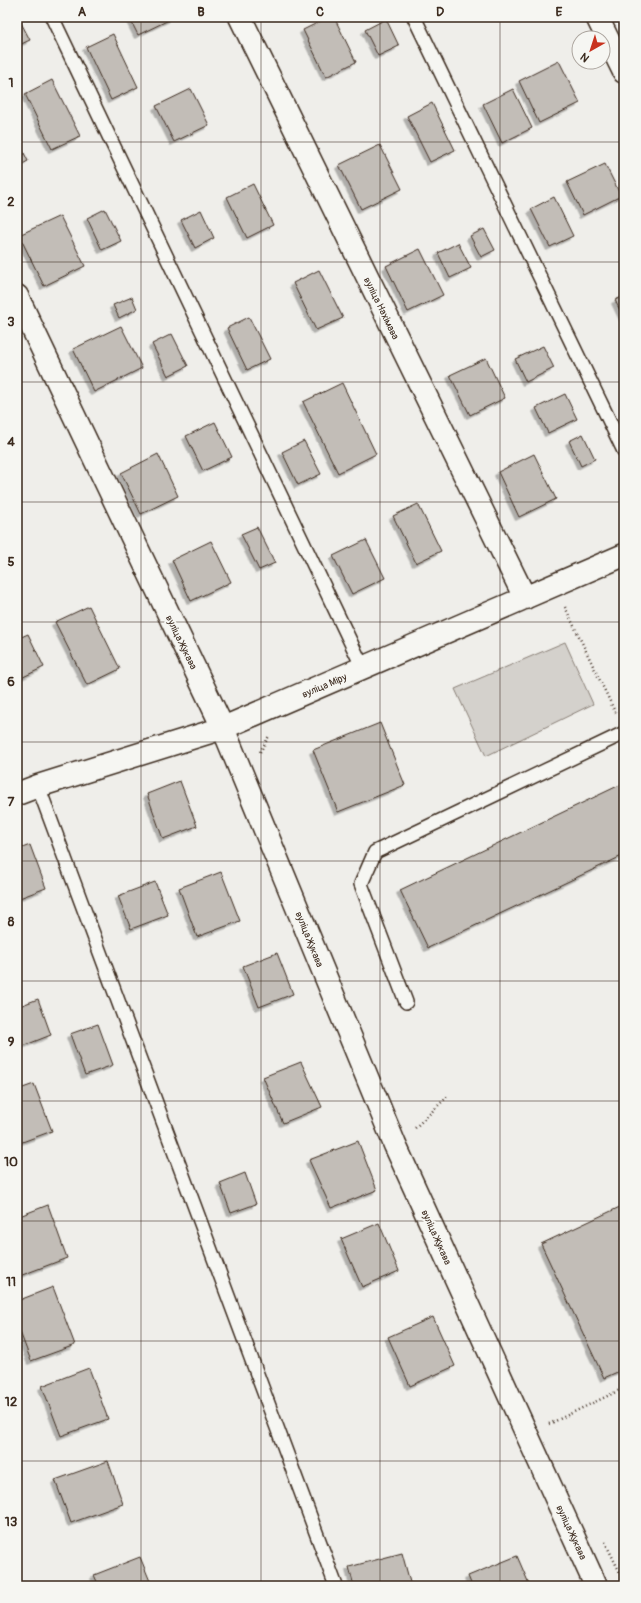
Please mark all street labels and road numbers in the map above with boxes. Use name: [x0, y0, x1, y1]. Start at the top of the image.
street label: вуліца Нахімава: [361, 275, 402, 342]
street label: вуліца Жукава: [163, 613, 200, 672]
street label: вуліца Міру: [300, 671, 349, 701]
street label: вуліца Жукава: [292, 910, 326, 969]
street label: вуліца Жукава: [419, 1208, 454, 1267]
street label: вуліца Жукава: [553, 1503, 589, 1562]

